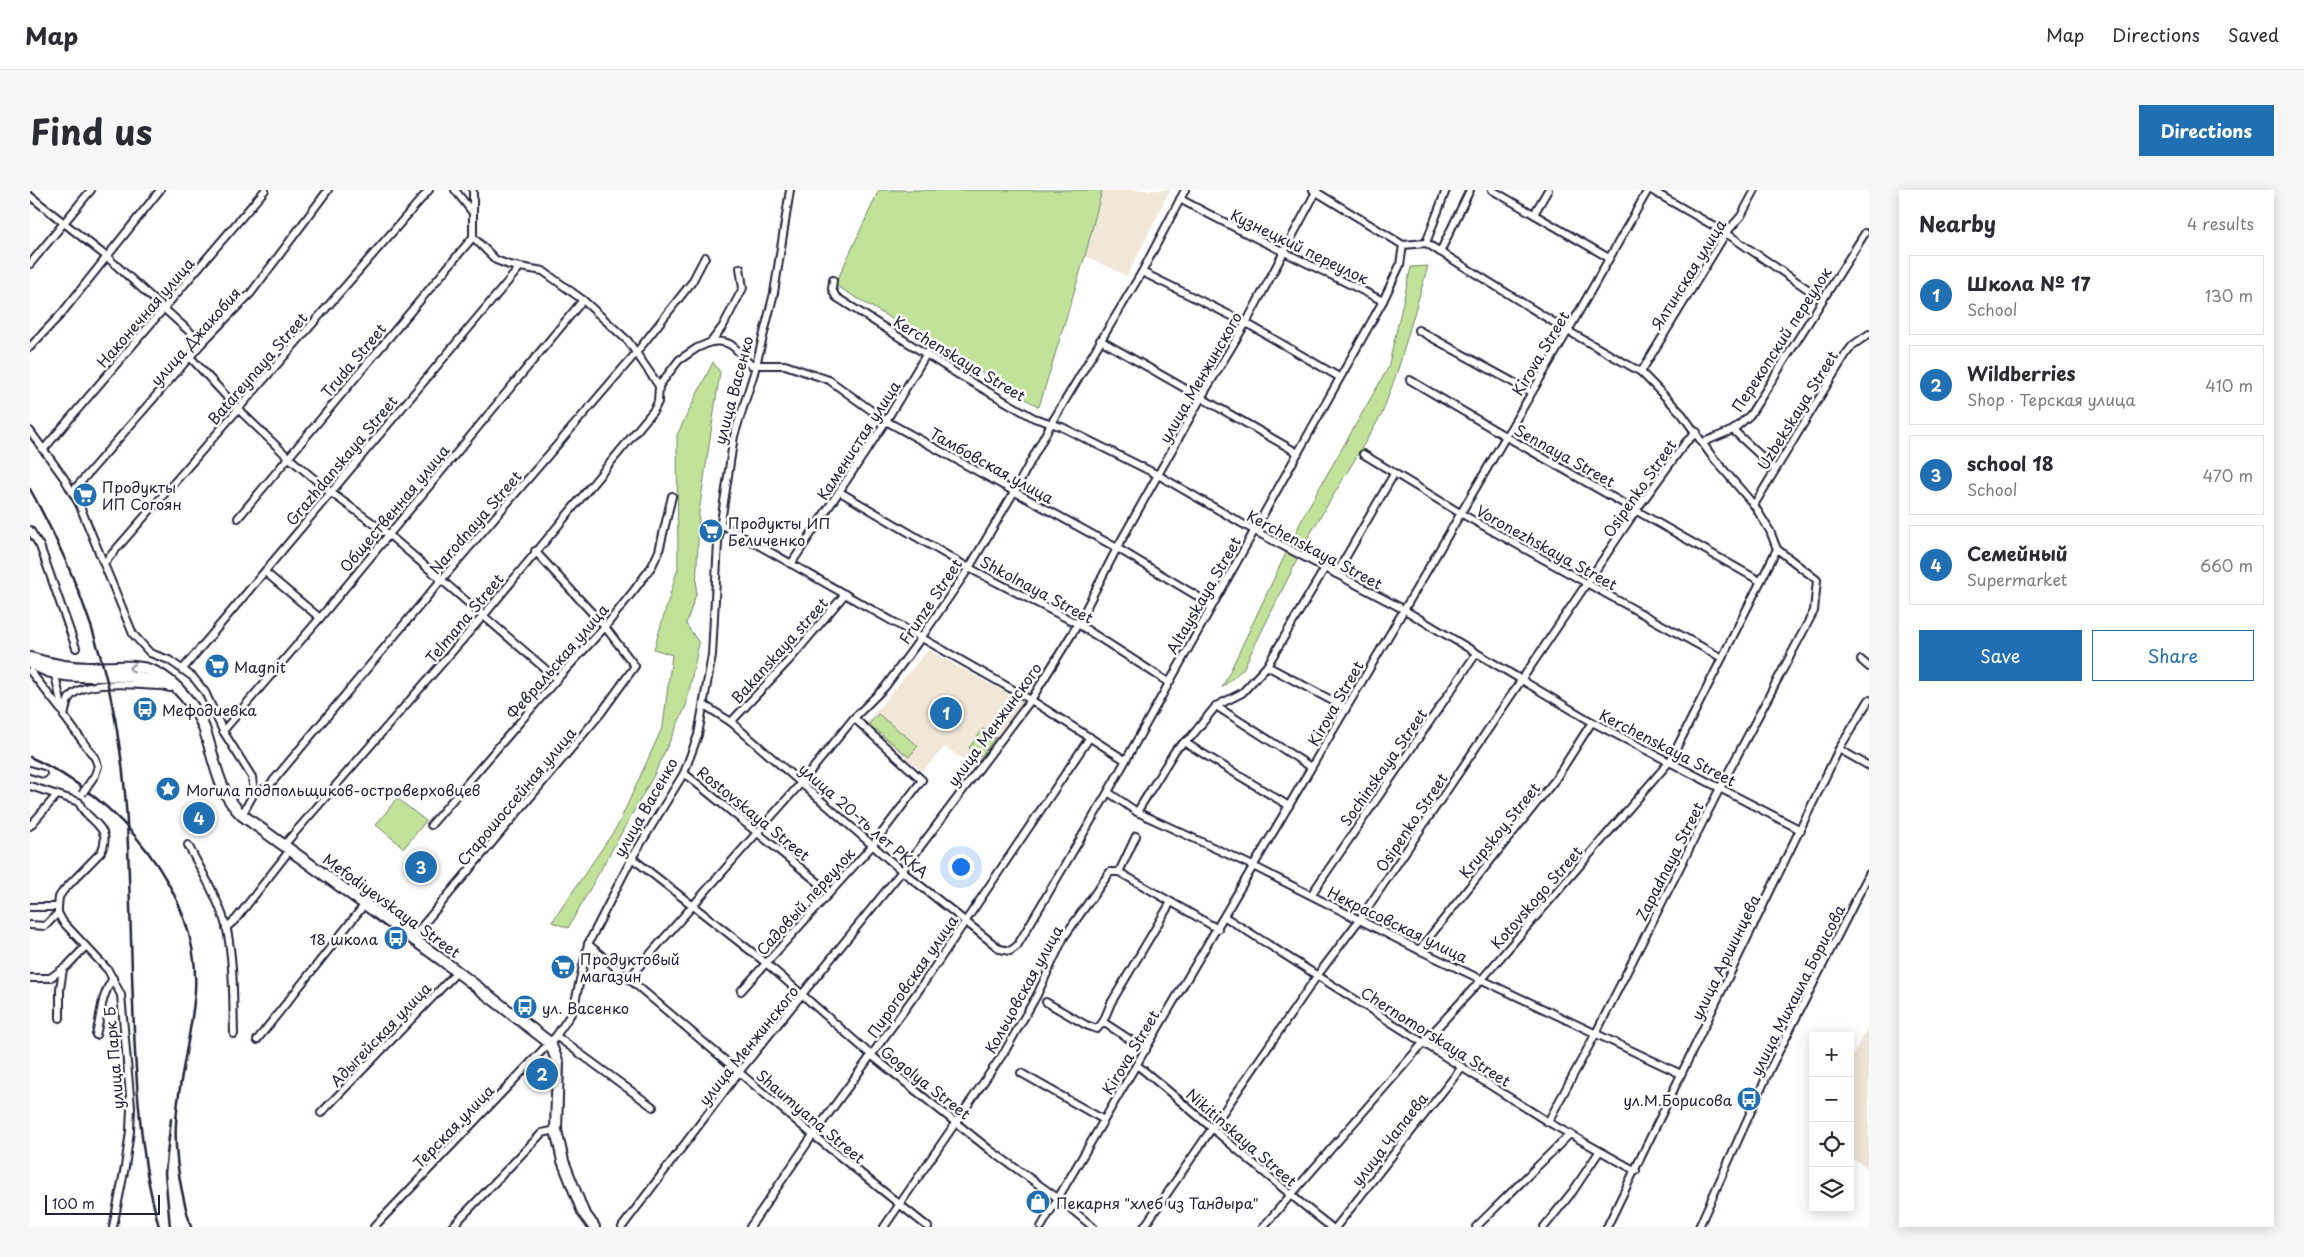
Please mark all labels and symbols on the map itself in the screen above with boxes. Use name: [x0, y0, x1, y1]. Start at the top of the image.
street label: Кузнецкий переулок: [1227, 203, 1373, 289]
street label: Ялтинская улица: [1645, 214, 1731, 334]
street label: Наконечная улица: [91, 252, 200, 372]
street label: Перекопский переулок: [1725, 262, 1837, 416]
street label: улица Джакобия: [145, 282, 245, 390]
street label: Kirova Street: [1506, 306, 1574, 400]
street label: Batareynaya Street: [202, 307, 312, 429]
street label: улица Менжинского: [1153, 307, 1247, 447]
street label: Kerchenskaya Street: [890, 309, 1030, 407]
street label: Truda Street: [315, 318, 391, 402]
street label: улица Васенко: [707, 333, 759, 447]
street label: Uzbekskaya Street: [1751, 346, 1843, 474]
street label: Каменистая улица: [811, 375, 906, 504]
street label: Grazhdanskaya Street: [280, 390, 402, 530]
street label: Sennaya Street: [1510, 418, 1620, 492]
street label: Тамбовская улица: [926, 421, 1059, 509]
street label: Osipenko Street: [1597, 434, 1681, 542]
street label: Общественная улица: [334, 439, 455, 577]
street label: Narodnaya Street: [423, 465, 527, 579]
place label: Продукты ИП Согоян: [102, 475, 182, 515]
supermarket icon: Продукты ИП Согоян: [72, 482, 98, 508]
street label: Voronezhskaya Street: [1472, 499, 1622, 595]
street label: Kerchenskaya Street: [1243, 504, 1387, 594]
place label: Продукты ИП Беличенко: [728, 511, 830, 551]
supermarket icon: Продукты ИП Беличенко: [698, 518, 724, 544]
street label: Altayskaya Street: [1160, 532, 1246, 658]
street label: Shkolnaya Street: [976, 549, 1098, 629]
street label: Frunze Street: [893, 554, 967, 648]
street label: Telmana Street: [419, 568, 509, 668]
street label: Bakanskaya street: [725, 592, 833, 708]
street label: Февральская улица: [500, 598, 614, 724]
supermarket icon: Magnit: [204, 653, 230, 679]
place label: Magnit: [234, 655, 286, 678]
street label: Kirova Street: [1301, 656, 1369, 750]
street label: улица Менжинского: [941, 657, 1047, 791]
one-way arrow: [128, 662, 136, 673]
pin: 1: [930, 694, 962, 732]
bus stop icon: Мефодиевка: [132, 696, 158, 722]
place label: Мефодиевка: [162, 698, 257, 721]
street label: Kerchenskaya Street: [1596, 703, 1740, 791]
street label: Sochinskaya Street: [1334, 704, 1432, 830]
street label: Старошоссейная улица: [451, 721, 581, 870]
street label: улица Васенко: [607, 753, 683, 861]
street label: улица 20-ть лет РККА: [794, 757, 934, 883]
street label: Rostovskaya Street: [693, 760, 815, 866]
street label: Osipenko Street: [1369, 768, 1453, 876]
place icon: Могила подпольщиков-островерховцев: [155, 776, 181, 802]
street label: Krupskoy Street: [1453, 777, 1545, 883]
place label: Могила подпольщиков-островерховцев: [186, 778, 481, 801]
street label: Zapadnaya Street: [1629, 798, 1709, 924]
pin: 4: [183, 799, 215, 837]
street label: Kotovskogo Street: [1485, 840, 1587, 954]
street label: Садовый переулок: [750, 842, 860, 960]
street label: Mefodiyevskaya Street: [318, 847, 466, 963]
pin: 3: [405, 848, 437, 886]
your location: [948, 854, 974, 880]
street label: Некрасовская улица: [1324, 880, 1473, 968]
street label: улица Аршинцева: [1685, 890, 1766, 1024]
street label: улица Михаила Борисова: [1744, 900, 1851, 1080]
street label: Пироговская улица: [861, 909, 963, 1042]
street label: Кольцовская улица: [978, 920, 1068, 1057]
bus stop icon: 18 школа: [383, 925, 409, 951]
place label: 18 школа: [310, 927, 379, 950]
place label: Продуктовый магазин: [580, 947, 680, 987]
supermarket icon: Продуктовый магазин: [550, 954, 576, 980]
street label: Адыгейская улица: [324, 976, 436, 1091]
street label: улица Менжинского: [692, 980, 804, 1110]
street label: Chernomorskaya Street: [1357, 980, 1515, 1092]
bus stop icon: ул. Васенко: [512, 994, 538, 1020]
place label: ул. Васенко: [542, 996, 629, 1019]
street label: улица Парк Б: [97, 1005, 129, 1110]
street label: Kirova Street: [1096, 1005, 1164, 1099]
street label: Gogolya Street: [876, 1040, 976, 1124]
pin: 2: [526, 1055, 558, 1093]
street label: Shaumyana Street: [751, 1063, 871, 1169]
street label: Терская улица: [407, 1079, 499, 1173]
street label: Nikitinskaya Street: [1182, 1082, 1302, 1192]
bus stop icon: ул.М.Борисова: [1736, 1086, 1762, 1112]
street label: улица Чапаева: [1345, 1087, 1433, 1191]
place label: ул.М.Борисова: [1623, 1088, 1733, 1111]
shop icon: Пекарня "хлеб из Тандыра": [1025, 1189, 1051, 1215]
place label: Пекарня "хлеб из Тандыра": [1056, 1191, 1259, 1214]
scale bar: [45, 1192, 160, 1215]

